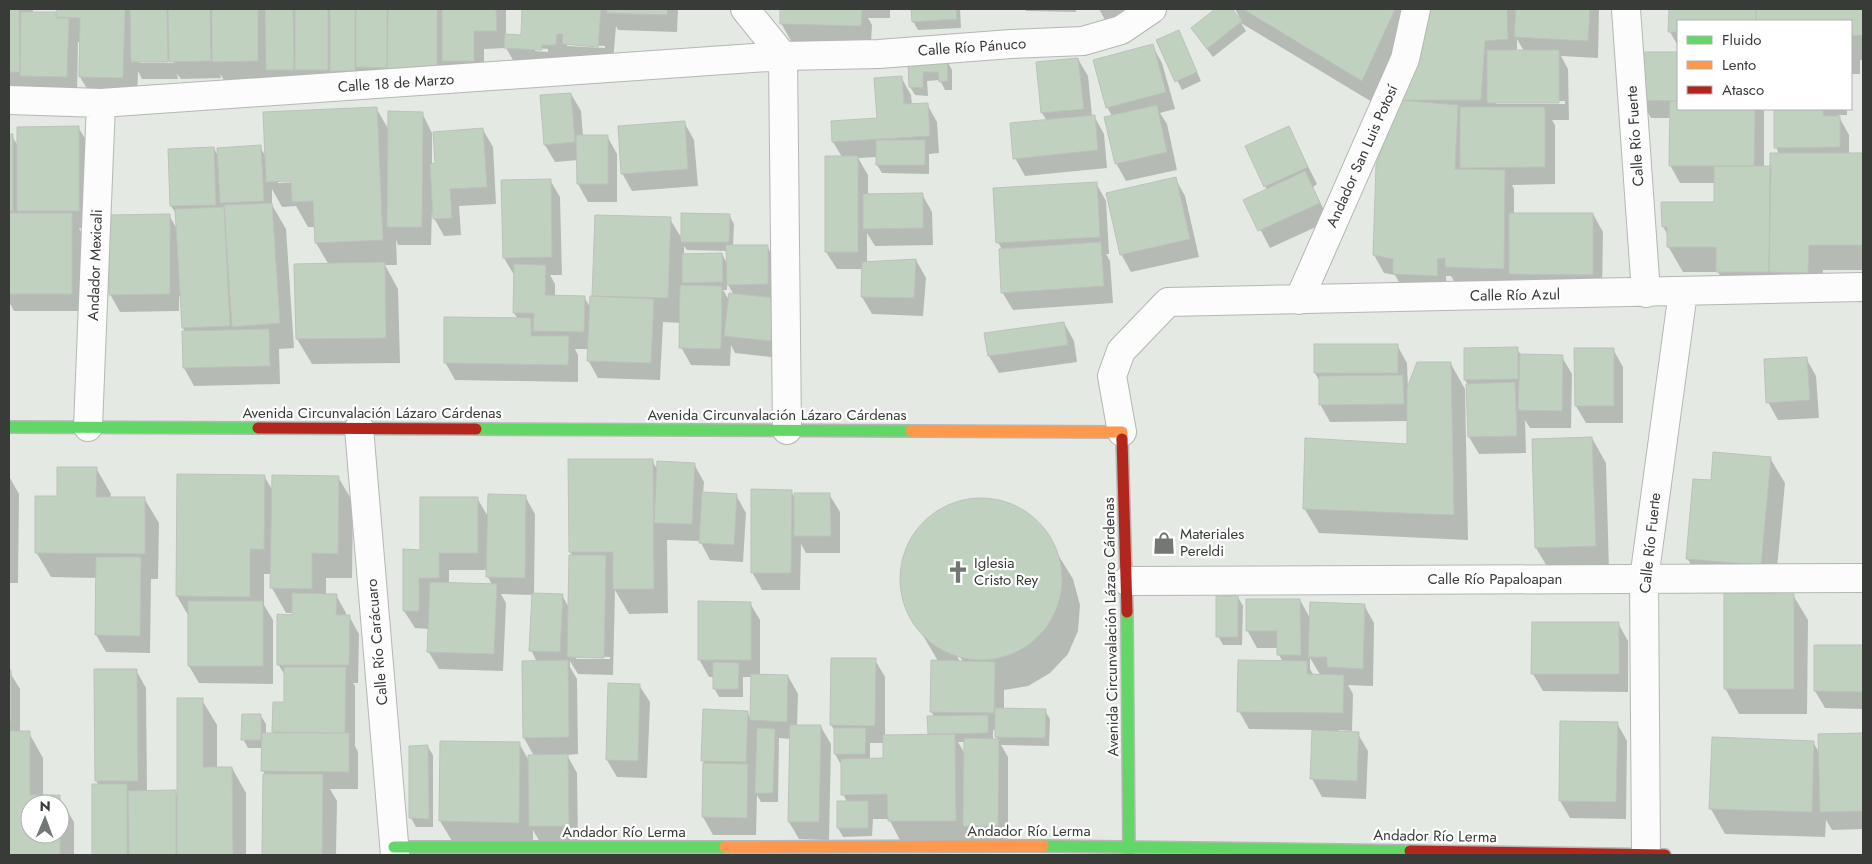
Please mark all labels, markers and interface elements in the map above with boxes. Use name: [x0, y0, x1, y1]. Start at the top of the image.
legend: [1677, 20, 1852, 110]
text: Fluido: [1722, 29, 1761, 51]
street label: Calle Río Pánuco: [917, 32, 1027, 62]
text: Lento: [1722, 54, 1756, 76]
street label: Calle 18 de Marzo: [337, 68, 455, 98]
text: Atasco: [1722, 79, 1764, 101]
street label: Andador San Luis Potosí: [1321, 80, 1404, 231]
street label: Calle Río Fuerte: [1620, 85, 1649, 187]
street label: Andador Mexicali: [82, 209, 108, 321]
street label: Calle Río Azul: [1470, 283, 1560, 307]
street label: Avenida Circunvalación Lázaro Cárdenas: [242, 402, 502, 424]
street label: Avenida Circunvalación Lázaro Cárdenas: [647, 404, 907, 426]
street label: Calle Río Fuerte: [1634, 491, 1666, 594]
street label: Avenida Circunvalación Lázaro Cárdenas: [1098, 497, 1124, 757]
place label: Materiales Pereldi: [1180, 523, 1244, 562]
shop icon: Materiales Pereldi: [1151, 530, 1177, 556]
place label: Iglesia Cristo Rey: [974, 552, 1039, 591]
church icon: Iglesia Cristo Rey: [945, 559, 971, 585]
street label: Calle Río Papaloapan: [1428, 568, 1562, 590]
street label: Calle Río Carácuaro: [361, 578, 393, 706]
north arrow: [20, 794, 70, 844]
text: N: [39, 796, 51, 816]
street label: Andador Río Lerma: [967, 820, 1091, 842]
street label: Andador Río Lerma: [562, 821, 686, 843]
street label: Andador Río Lerma: [1373, 824, 1497, 848]

